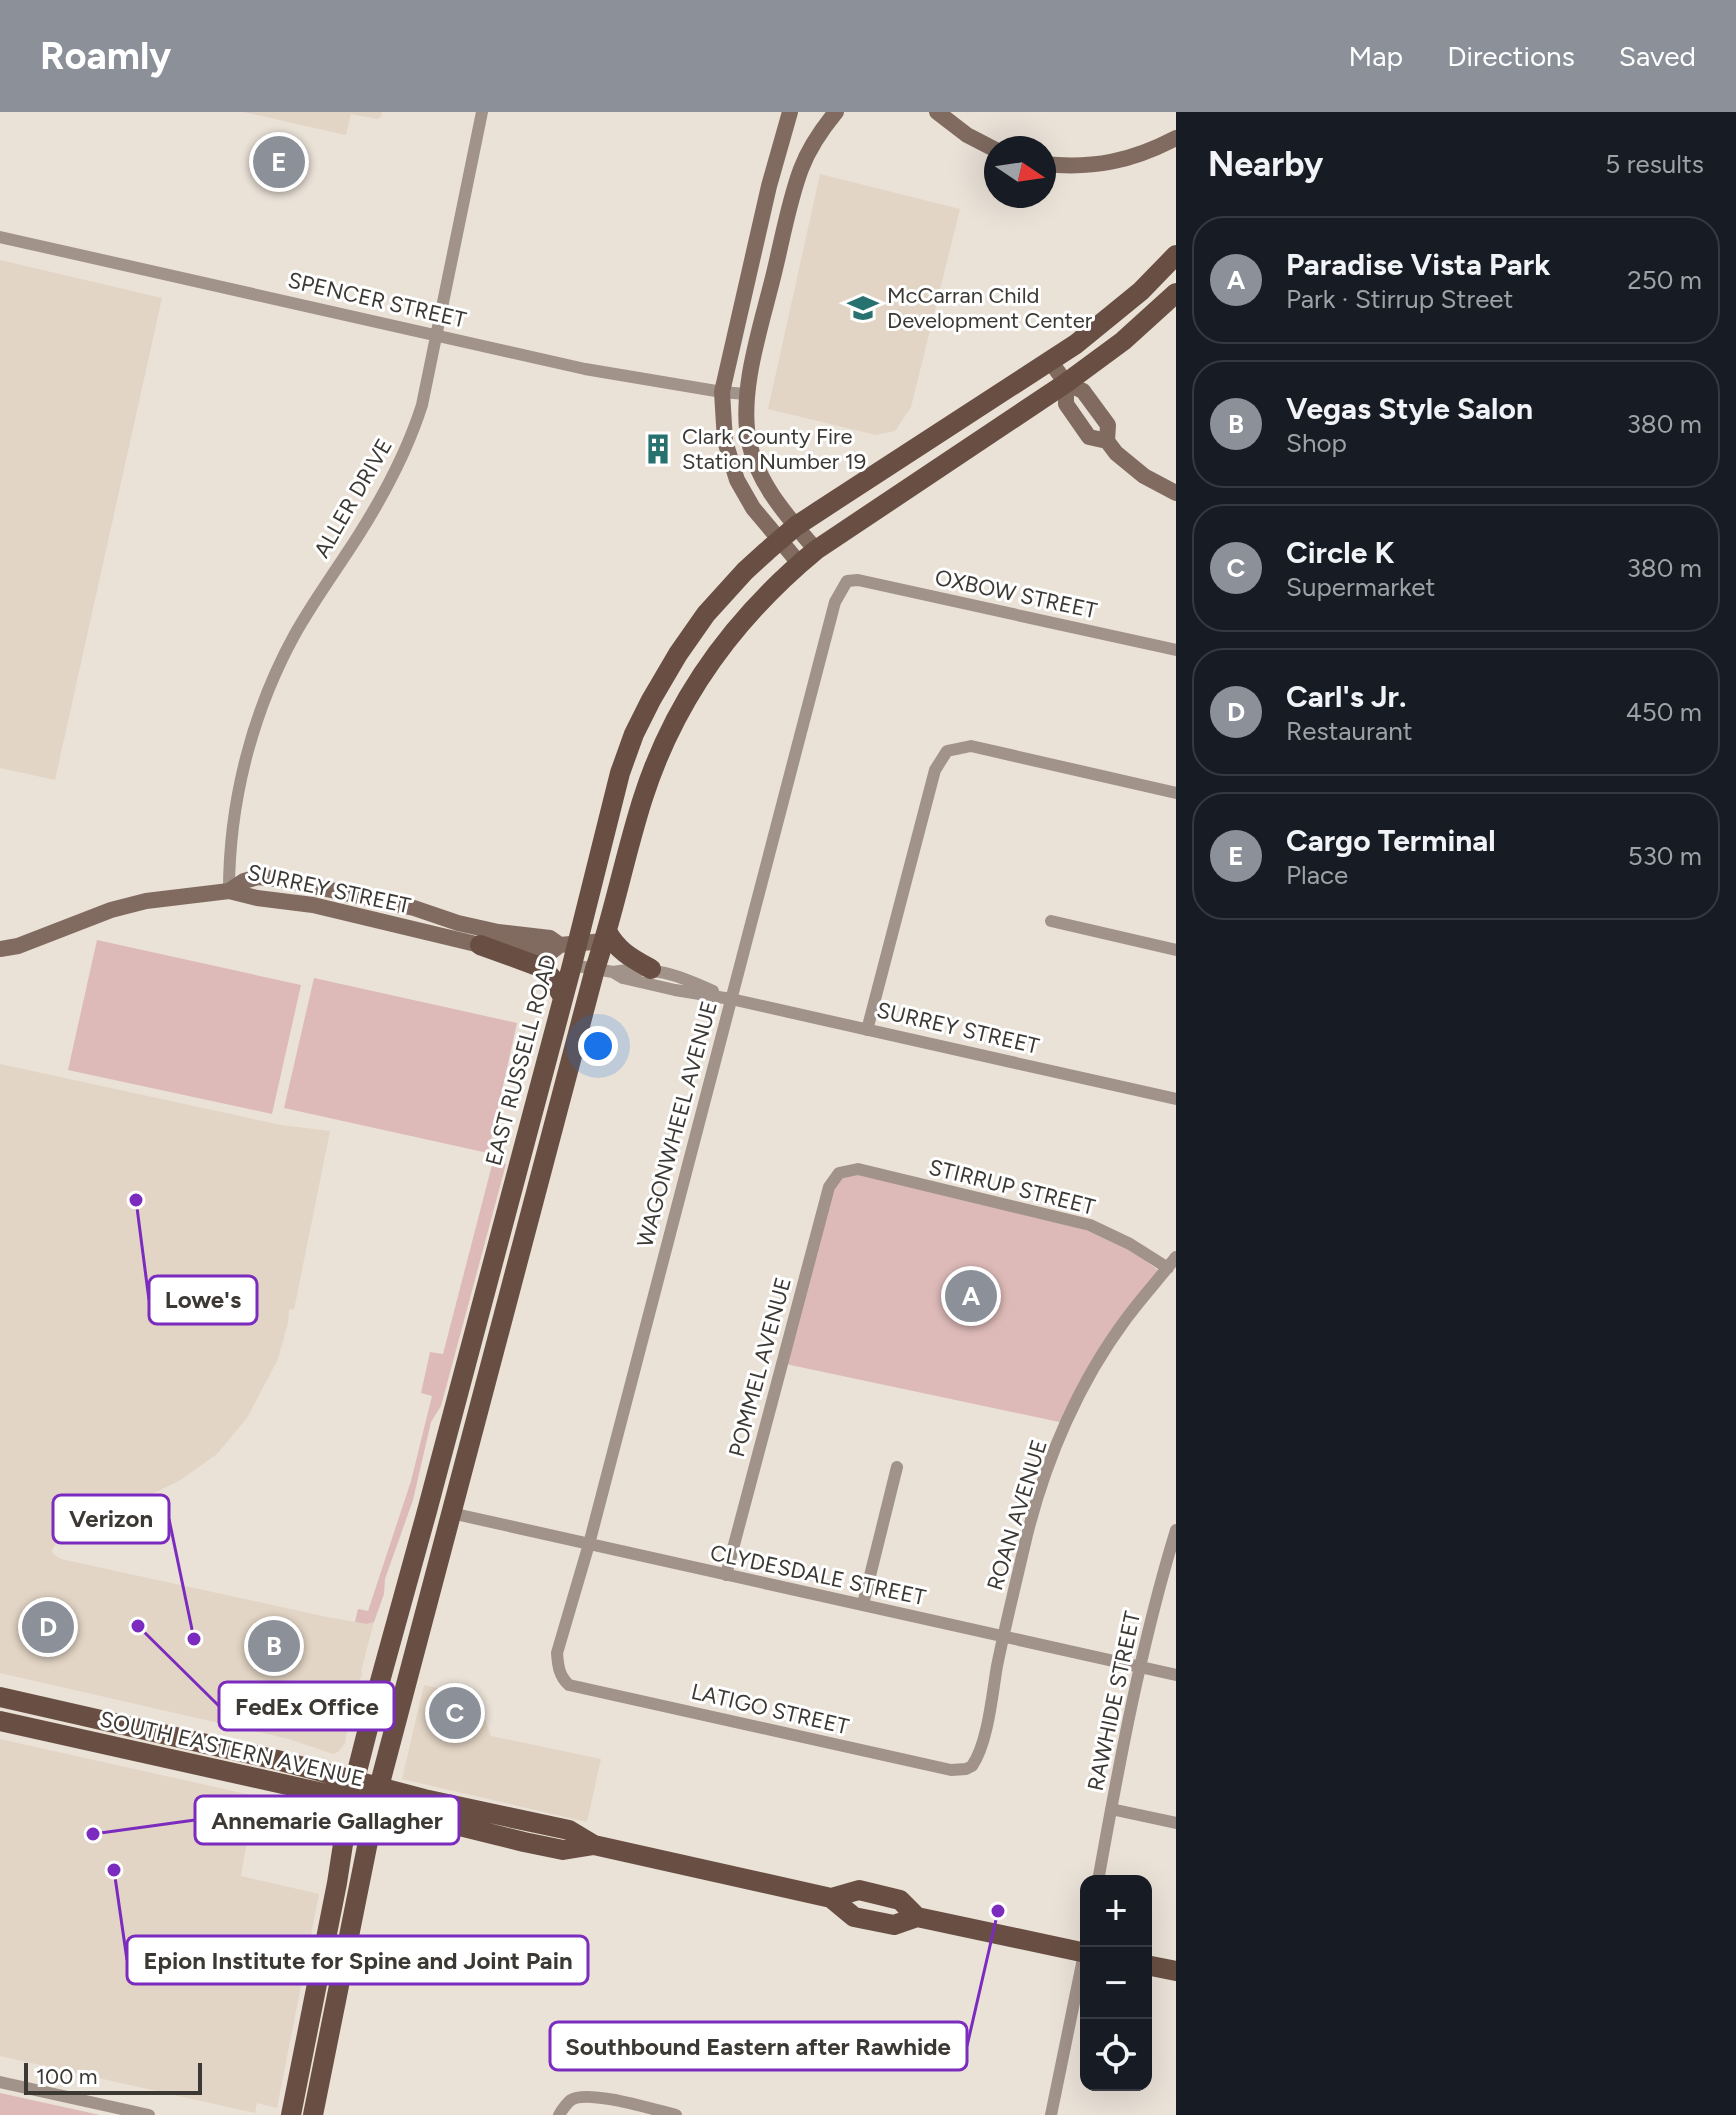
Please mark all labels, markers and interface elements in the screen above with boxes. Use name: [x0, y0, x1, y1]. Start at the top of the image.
text: Roamly: [40, 33, 171, 79]
text: Map: [1349, 39, 1403, 73]
text: Directions: [1447, 39, 1575, 73]
text: Saved: [1619, 39, 1696, 73]
pin: E: [253, 132, 305, 192]
north arrow: [984, 136, 1056, 208]
text: Nearby: [1208, 144, 1323, 185]
text: 5 results: [1605, 148, 1704, 180]
text: Paradise Vista Park: [1286, 246, 1550, 283]
text: A: [1227, 264, 1245, 296]
text: 250 m: [1627, 264, 1702, 296]
street label: SPENCER STREET: [285, 266, 469, 334]
place label: McCarran Child Development Center: [887, 282, 1093, 334]
text: Park · Stirrup Street: [1286, 283, 1513, 315]
school or university icon: McCarran Child Development Center: [846, 291, 880, 325]
text: Vegas Style Salon: [1286, 390, 1533, 427]
text: B: [1228, 408, 1244, 440]
text: 380 m: [1627, 408, 1702, 440]
place label: Clark County Fire Station Number 19: [682, 423, 866, 475]
text: Shop: [1286, 427, 1347, 459]
building icon: Clark County Fire Station Number 19: [641, 432, 675, 466]
street label: ALLER DRIVE: [308, 434, 398, 562]
text: Circle K: [1286, 534, 1394, 571]
text: C: [1227, 552, 1245, 584]
text: 380 m: [1627, 552, 1702, 584]
street label: OXBOW STREET: [932, 564, 1100, 624]
text: Supermarket: [1286, 571, 1435, 603]
text: Carl's Jr.: [1286, 678, 1406, 715]
text: D: [1227, 696, 1245, 728]
text: 450 m: [1626, 696, 1702, 728]
text: Restaurant: [1286, 715, 1413, 747]
text: Cargo Terminal: [1286, 822, 1496, 859]
text: E: [1228, 840, 1244, 872]
text: 530 m: [1628, 840, 1702, 872]
street label: SURREY STREET: [245, 859, 413, 919]
text: Place: [1286, 859, 1348, 891]
street label: EAST RUSSELL ROAD: [480, 951, 562, 1169]
street label: SURREY STREET: [874, 996, 1042, 1060]
street label: WAGONWHEEL AVENUE: [631, 998, 723, 1250]
your location: [578, 1026, 618, 1066]
street label: STIRRUP STREET: [926, 1153, 1098, 1221]
pin: A: [945, 1266, 997, 1326]
street label: POMMEL AVENUE: [723, 1274, 797, 1460]
callout: Lowe's: [149, 1276, 257, 1324]
text: Lowe's: [165, 1285, 241, 1314]
street label: ROAN AVENUE: [981, 1436, 1053, 1594]
callout: Verizon: [53, 1495, 169, 1543]
text: Verizon: [69, 1504, 153, 1533]
street label: CLYDESDALE STREET: [708, 1539, 928, 1611]
pin: D: [22, 1597, 74, 1657]
street label: RAWHIDE STREET: [1082, 1609, 1146, 1793]
pin: B: [248, 1616, 300, 1676]
street label: LATIGO STREET: [689, 1678, 851, 1740]
callout: FedEx Office: [219, 1682, 394, 1730]
pin: C: [429, 1683, 481, 1743]
text: FedEx Office: [235, 1692, 379, 1721]
street label: SOUTH EASTERN AVENUE: [97, 1705, 367, 1793]
callout: Annemarie Gallagher: [195, 1796, 459, 1844]
text: Annemarie Gallagher: [211, 1806, 443, 1835]
map controls: [1080, 1875, 1152, 2091]
button: +: [1080, 1875, 1152, 1947]
callout: Epion Institute for Spine and Joint Pain: [127, 1936, 588, 1984]
text: Epion Institute for Spine and Joint Pain: [143, 1946, 573, 1975]
button: −: [1080, 1947, 1152, 2019]
button: locate: [1080, 2019, 1152, 2091]
callout: Southbound Eastern after Rawhide: [550, 2022, 967, 2070]
text: Southbound Eastern after Rawhide: [565, 2032, 951, 2061]
scale bar: [24, 2059, 202, 2095]
text: 100 m: [36, 2063, 97, 2090]

